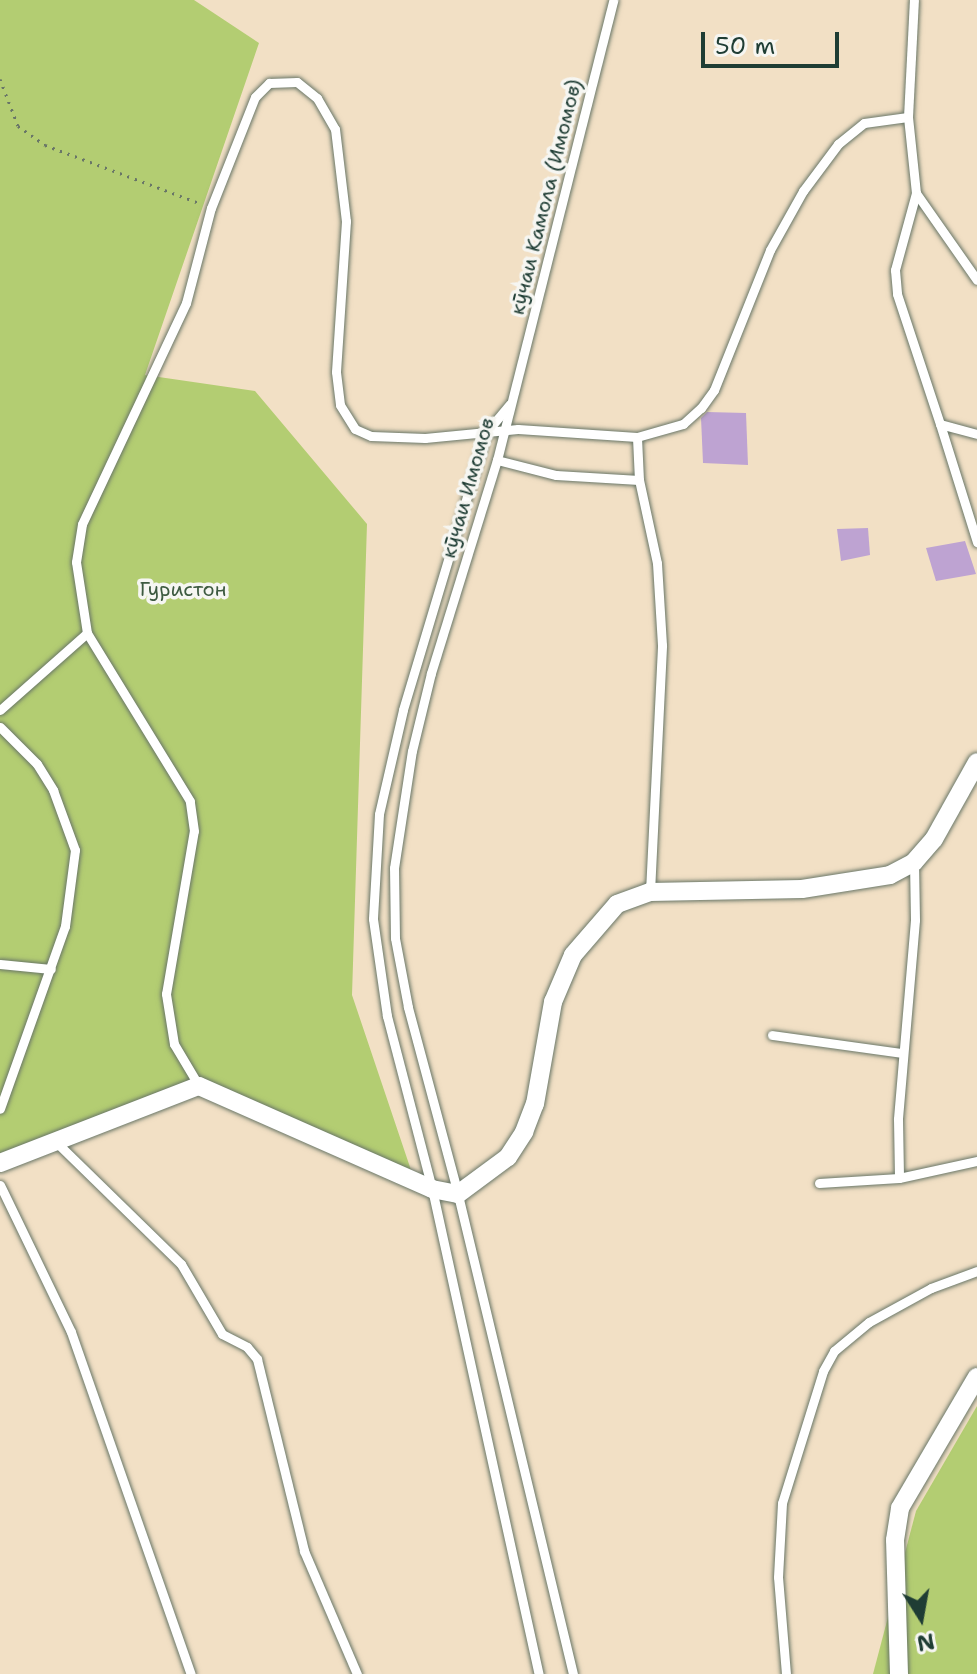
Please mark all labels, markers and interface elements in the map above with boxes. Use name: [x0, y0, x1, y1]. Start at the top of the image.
scale bar: [705, 16, 843, 66]
text: 50 m: [715, 30, 775, 62]
street label: кӯчаи Камола (Имомов): [505, 77, 587, 317]
street label: кӯчаи Имомов: [437, 415, 499, 561]
park label: Гуристон: [140, 577, 226, 601]
north arrow: [881, 1578, 961, 1658]
text: N: [914, 1626, 937, 1658]

